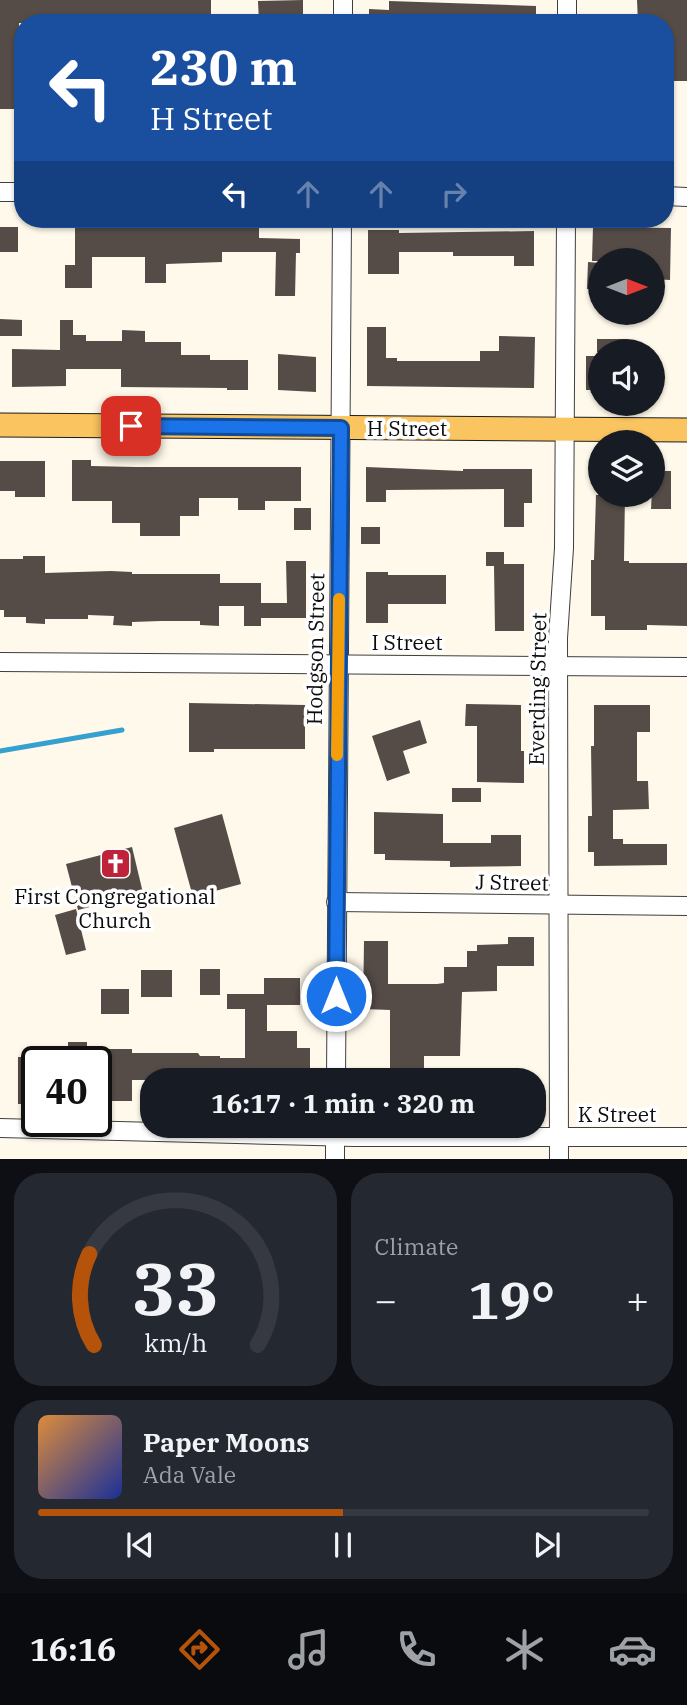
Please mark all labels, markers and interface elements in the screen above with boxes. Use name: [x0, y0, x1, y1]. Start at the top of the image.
text: 230 m: [150, 35, 297, 98]
icon: left: [35, 42, 126, 133]
text: H Street: [150, 97, 273, 139]
icon: left: [216, 175, 254, 213]
icon: ahead: [289, 175, 327, 213]
icon: ahead: [362, 175, 400, 213]
icon: right: [435, 175, 473, 213]
north arrow: [588, 248, 665, 326]
map controls: [588, 248, 665, 507]
button: sound: [588, 339, 665, 416]
pin: [101, 396, 161, 456]
icon: arrive: [112, 407, 150, 445]
street label: H Street: [367, 414, 447, 442]
button: layers: [588, 430, 665, 507]
street label: Hodgson Street: [300, 573, 330, 725]
street label: Everding Street: [522, 612, 552, 766]
street label: I Street: [371, 628, 443, 656]
church icon: First Congregational Church: [98, 847, 132, 881]
street label: J Street: [475, 867, 549, 897]
place label: First Congregational Church: [14, 882, 216, 934]
position arrow: [299, 959, 373, 1033]
speed limit sign: 40: [21, 1046, 112, 1137]
text: 16:17 · 1 min · 320 m: [211, 1086, 475, 1120]
street label: K Street: [578, 1100, 656, 1128]
text: Climate: [375, 1231, 458, 1261]
text: 33: [132, 1241, 219, 1336]
text: 19°: [468, 1266, 555, 1333]
text: −: [375, 1275, 397, 1324]
text: +: [626, 1275, 649, 1324]
text: km/h: [144, 1326, 207, 1359]
text: Paper Moons: [143, 1425, 310, 1459]
text: Ada Vale: [143, 1459, 236, 1489]
icon: previous: [121, 1526, 159, 1564]
icon: pause: [324, 1526, 362, 1564]
icon: next: [528, 1526, 566, 1564]
icon: directions: [175, 1625, 224, 1674]
icon: music: [284, 1625, 333, 1674]
icon: phone: [392, 1625, 441, 1674]
icon: climate: [500, 1625, 549, 1674]
icon: car: [608, 1625, 657, 1674]
text: 16:16: [30, 1628, 116, 1670]

